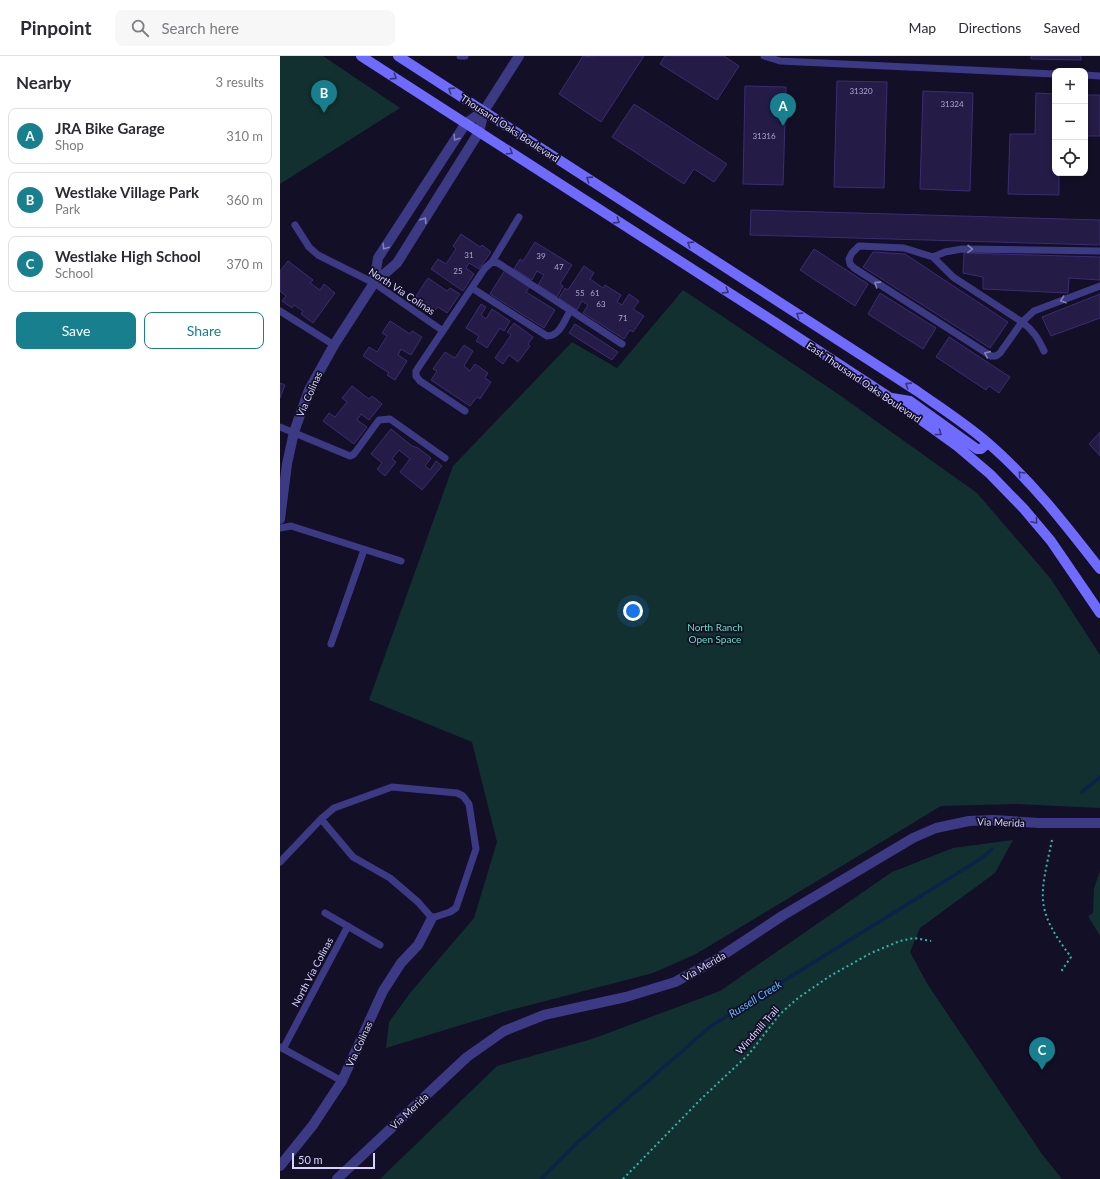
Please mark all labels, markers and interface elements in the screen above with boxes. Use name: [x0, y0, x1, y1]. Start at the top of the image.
search box: [115, 10, 395, 46]
text: Pinpoint: [20, 16, 91, 39]
icon: search: [129, 17, 151, 39]
text: Search here: [161, 19, 239, 37]
text: Map: [909, 19, 936, 36]
text: Directions: [958, 19, 1021, 36]
text: Saved: [1043, 19, 1080, 36]
map controls: [1052, 68, 1088, 176]
button: +: [1052, 68, 1088, 104]
text: Nearby: [16, 72, 71, 93]
one-way arrow: [390, 72, 397, 80]
text: 3 results: [216, 74, 264, 90]
pin: B: [311, 80, 337, 113]
house number: 31320: [849, 86, 873, 96]
one-way arrow: [448, 87, 455, 95]
street label: Thousand Oaks Boulevard: [459, 92, 561, 164]
pin: A: [770, 93, 796, 126]
house number: 31324: [940, 99, 964, 109]
button: −: [1052, 104, 1088, 140]
text: JRA Bike Garage: [55, 119, 165, 137]
text: A: [25, 128, 35, 144]
text: 310 m: [226, 128, 263, 144]
house number: 31316: [752, 131, 776, 141]
one-way arrow: [453, 134, 461, 141]
text: Shop: [55, 137, 84, 153]
button: locate: [1052, 140, 1088, 176]
one-way arrow: [506, 147, 513, 155]
one-way arrow: [586, 176, 593, 184]
text: Westlake Village Park: [55, 183, 199, 201]
text: B: [26, 192, 34, 208]
text: 360 m: [226, 192, 263, 208]
text: Park: [55, 201, 80, 217]
one-way arrow: [613, 216, 620, 224]
one-way arrow: [419, 217, 427, 224]
one-way arrow: [687, 241, 694, 249]
one-way arrow: [382, 243, 390, 250]
one-way arrow: [967, 245, 973, 253]
text: Westlake High School: [55, 247, 201, 265]
house number: 31: [464, 250, 474, 260]
house number: 39: [536, 251, 546, 261]
text: C: [26, 256, 34, 272]
text: 370 m: [226, 256, 263, 272]
house number: 47: [554, 262, 564, 272]
text: School: [55, 265, 93, 281]
street label: North Via Colinas: [367, 265, 437, 317]
house number: 25: [453, 266, 463, 276]
one-way arrow: [874, 281, 881, 288]
one-way arrow: [722, 287, 729, 294]
house number: 55: [575, 288, 585, 298]
house number: 61: [590, 288, 600, 298]
one-way arrow: [1060, 295, 1067, 303]
house number: 63: [596, 299, 606, 309]
button: Save: [16, 312, 136, 349]
button: Share: [144, 312, 264, 349]
one-way arrow: [796, 312, 803, 320]
house number: 71: [618, 313, 628, 323]
street label: East Thousand Oaks Boulevard: [804, 339, 924, 425]
one-way arrow: [983, 350, 990, 358]
street label: Via Colinas: [294, 369, 324, 419]
one-way arrow: [905, 382, 912, 390]
one-way arrow: [935, 428, 942, 435]
one-way arrow: [1018, 471, 1026, 479]
one-way arrow: [1030, 517, 1037, 524]
your location: [623, 601, 643, 621]
park label: North Ranch Open Space: [687, 621, 743, 645]
street label: Via Merida: [977, 815, 1025, 829]
street label: North Via Colinas: [289, 935, 335, 1009]
street label: Via Merida: [680, 949, 728, 983]
water label: Russell Creek: [726, 977, 784, 1020]
street label: Windmill Trail: [733, 1004, 781, 1056]
street label: Via Colinas: [343, 1019, 375, 1069]
pin: C: [1029, 1037, 1055, 1070]
street label: Via Merida: [387, 1090, 431, 1132]
scale bar: [292, 1151, 375, 1170]
text: 50 m: [298, 1153, 323, 1166]

